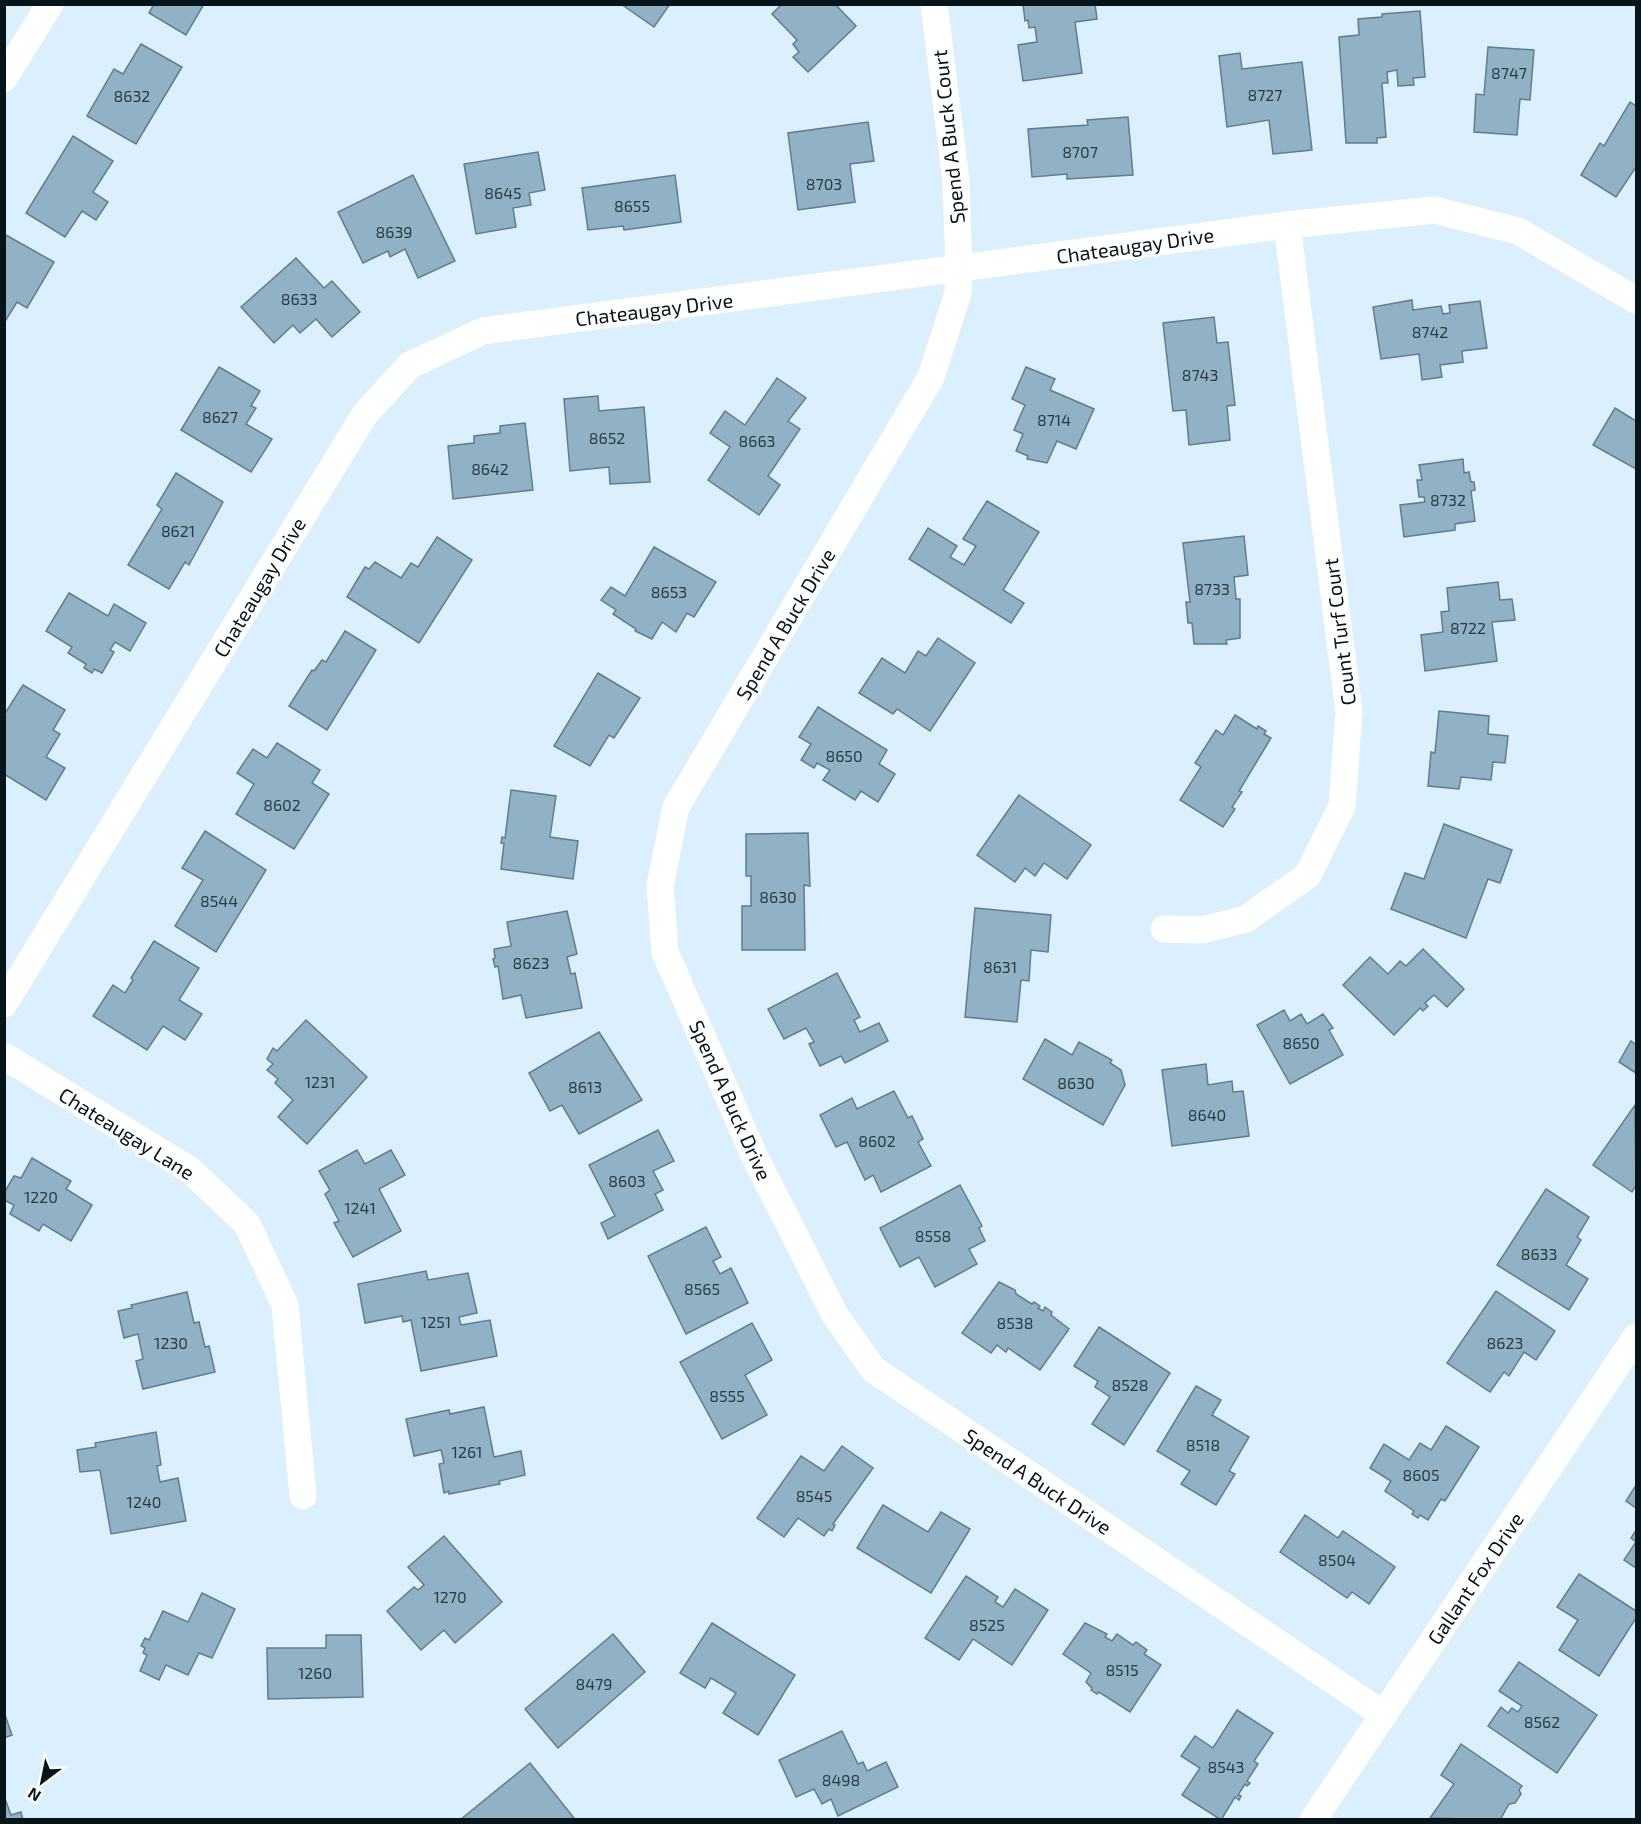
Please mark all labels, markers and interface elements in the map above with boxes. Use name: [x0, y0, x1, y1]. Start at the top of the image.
street label: Spend A Buck Court: [927, 48, 969, 225]
house number: 8747: [1491, 63, 1527, 82]
house number: 8727: [1247, 85, 1283, 104]
house number: 8632: [114, 86, 150, 105]
house number: 8707: [1062, 142, 1098, 161]
house number: 8703: [806, 174, 842, 193]
house number: 8645: [484, 183, 522, 202]
house number: 8655: [614, 196, 650, 215]
house number: 8639: [376, 222, 412, 241]
street label: Chateaugay Drive: [1055, 222, 1215, 268]
street label: Chateaugay Drive: [574, 287, 734, 331]
house number: 8633: [281, 289, 317, 308]
house number: 8742: [1412, 322, 1448, 341]
house number: 8743: [1182, 365, 1218, 384]
house number: 8627: [202, 407, 238, 426]
house number: 8714: [1037, 410, 1071, 429]
house number: 8652: [589, 428, 625, 447]
house number: 8663: [739, 431, 775, 450]
house number: 8642: [471, 459, 509, 478]
house number: 8732: [1430, 490, 1466, 509]
street label: Chateaugay Drive: [208, 513, 310, 661]
house number: 8621: [161, 521, 195, 540]
street label: Spend A Buck Drive: [730, 544, 840, 704]
street label: Count Turf Court: [1318, 557, 1360, 707]
house number: 8733: [1194, 579, 1230, 598]
house number: 8653: [651, 582, 687, 601]
house number: 8722: [1450, 618, 1486, 637]
house number: 8650: [825, 746, 863, 765]
house number: 8602: [263, 795, 301, 814]
house number: 8630: [759, 887, 797, 906]
house number: 8544: [200, 891, 238, 910]
house number: 8623: [513, 953, 549, 972]
house number: 8631: [983, 957, 1017, 976]
street label: Spend A Buck Drive: [685, 1016, 777, 1184]
house number: 8650: [1282, 1033, 1320, 1052]
house number: 1231: [305, 1072, 335, 1091]
house number: 8630: [1057, 1073, 1095, 1092]
house number: 8613: [568, 1077, 602, 1096]
street label: Chateaugay Lane: [55, 1082, 199, 1184]
house number: 8640: [1188, 1105, 1226, 1124]
house number: 8602: [858, 1131, 896, 1150]
house number: 8603: [608, 1171, 646, 1190]
house number: 1220: [24, 1187, 58, 1206]
house number: 1241: [344, 1198, 376, 1217]
house number: 8558: [915, 1226, 951, 1245]
house number: 8633: [1521, 1244, 1557, 1263]
house number: 8565: [684, 1279, 720, 1298]
house number: 1251: [421, 1312, 451, 1331]
house number: 8538: [997, 1313, 1033, 1332]
house number: 1230: [154, 1333, 188, 1352]
house number: 8623: [1487, 1333, 1523, 1352]
house number: 8528: [1112, 1375, 1149, 1394]
house number: 8555: [709, 1386, 745, 1405]
street label: Spend A Buck Drive: [960, 1423, 1116, 1539]
house number: 8518: [1186, 1435, 1220, 1454]
house number: 1261: [452, 1442, 482, 1461]
house number: 8605: [1402, 1465, 1440, 1484]
house number: 8545: [796, 1486, 832, 1505]
house number: 1240: [127, 1492, 161, 1511]
street label: Gallant Fox Drive: [1422, 1507, 1528, 1649]
house number: 8504: [1318, 1550, 1356, 1569]
house number: 1270: [433, 1587, 467, 1606]
house number: 8525: [969, 1615, 1005, 1634]
house number: 8515: [1105, 1660, 1139, 1679]
house number: 1260: [298, 1663, 332, 1682]
house number: 8479: [576, 1674, 612, 1693]
house number: 8562: [1524, 1712, 1560, 1731]
north arrow: [12, 1752, 72, 1812]
house number: 8543: [1207, 1757, 1245, 1776]
house number: 8498: [822, 1770, 860, 1789]
text: N: [24, 1784, 44, 1806]

